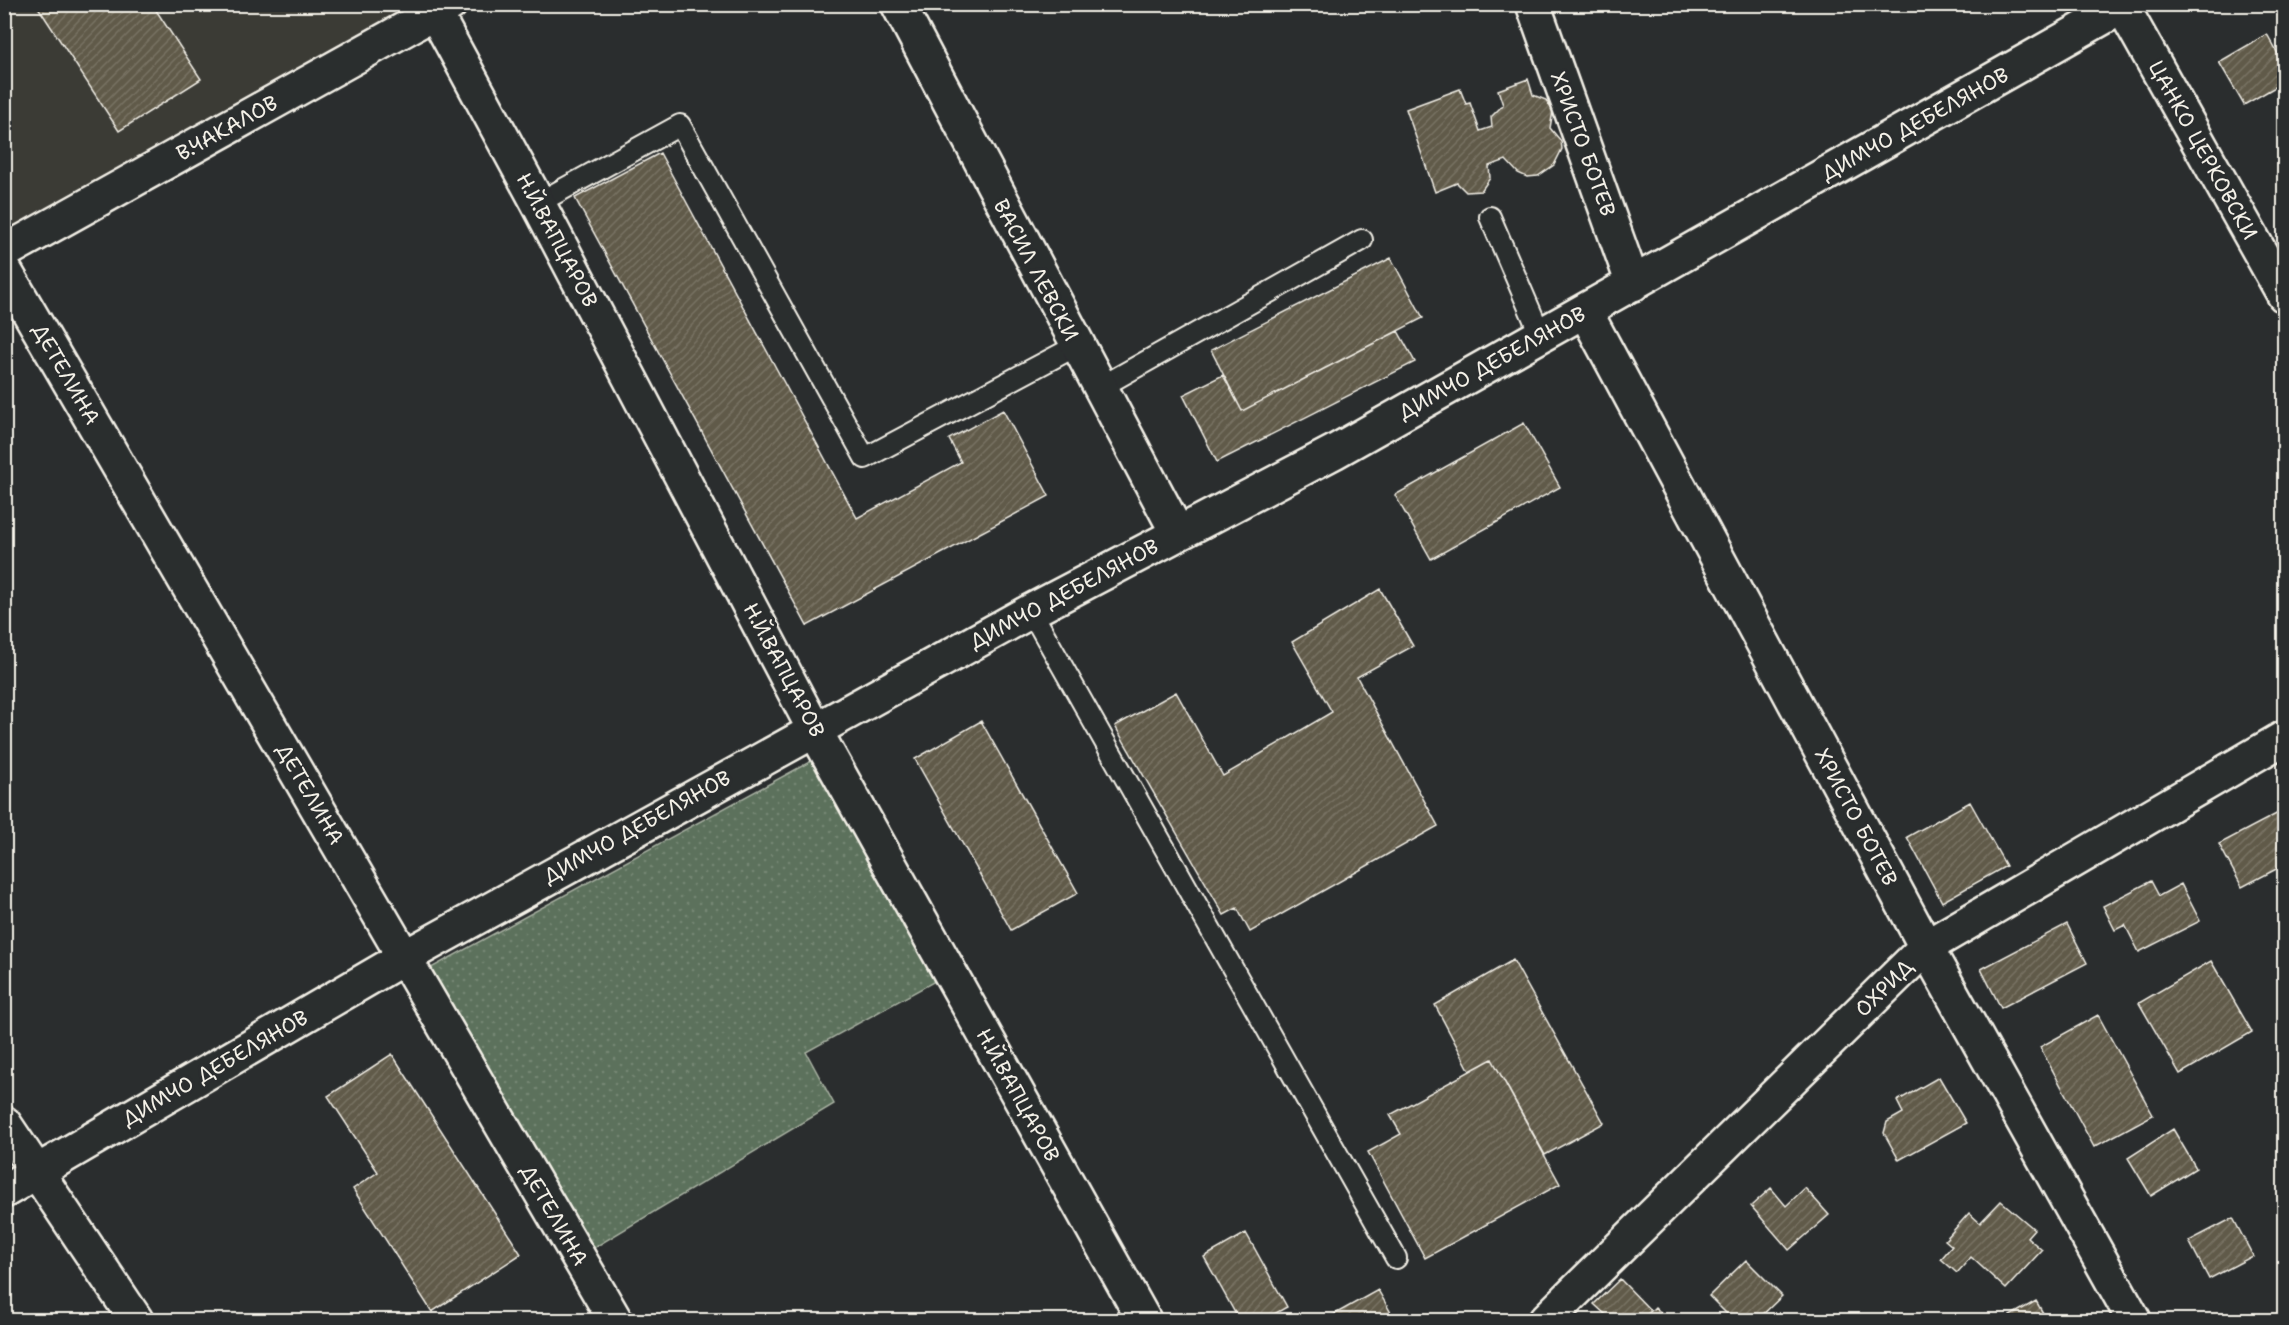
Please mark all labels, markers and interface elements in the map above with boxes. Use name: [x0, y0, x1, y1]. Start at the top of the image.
street label: ЦАНКО ЦЕРКОВСКИ: [2142, 55, 2264, 245]
street label: ДИМЧО ДЕБЕЛЯНОВ: [1816, 61, 2014, 187]
street label: ХРИСТО БОТЕВ: [1544, 68, 1622, 220]
street label: В.ЧАКАЛОВ: [171, 89, 283, 167]
street label: Н.Й.ВАПЦАРОВ: [510, 168, 604, 312]
street label: ВАСИЛ ЛЕВСКИ: [987, 194, 1085, 346]
street label: ДИМЧО ДЕБЕЛЯНОВ: [1393, 300, 1591, 426]
street label: ДЕТЕЛИНА: [26, 318, 106, 430]
street label: ДИМЧО ДЕБЕЛЯНОВ: [964, 532, 1164, 656]
street label: Н.Й.ВАПЦАРОВ: [737, 598, 831, 742]
street label: ДЕТЕЛИНА: [270, 738, 350, 850]
street label: ХРИСТО БОТЕВ: [1808, 743, 1904, 891]
street label: ДИМЧО ДЕБЕЛЯНОВ: [538, 764, 736, 890]
street label: ОХРИД: [1849, 953, 1919, 1023]
street label: ДИМЧО ДЕБЕЛЯНОВ: [117, 1003, 313, 1133]
street label: Н.Й.ВАПЦАРОВ: [970, 1023, 1066, 1167]
street label: ДЕТЕЛИНА: [514, 1159, 594, 1271]

